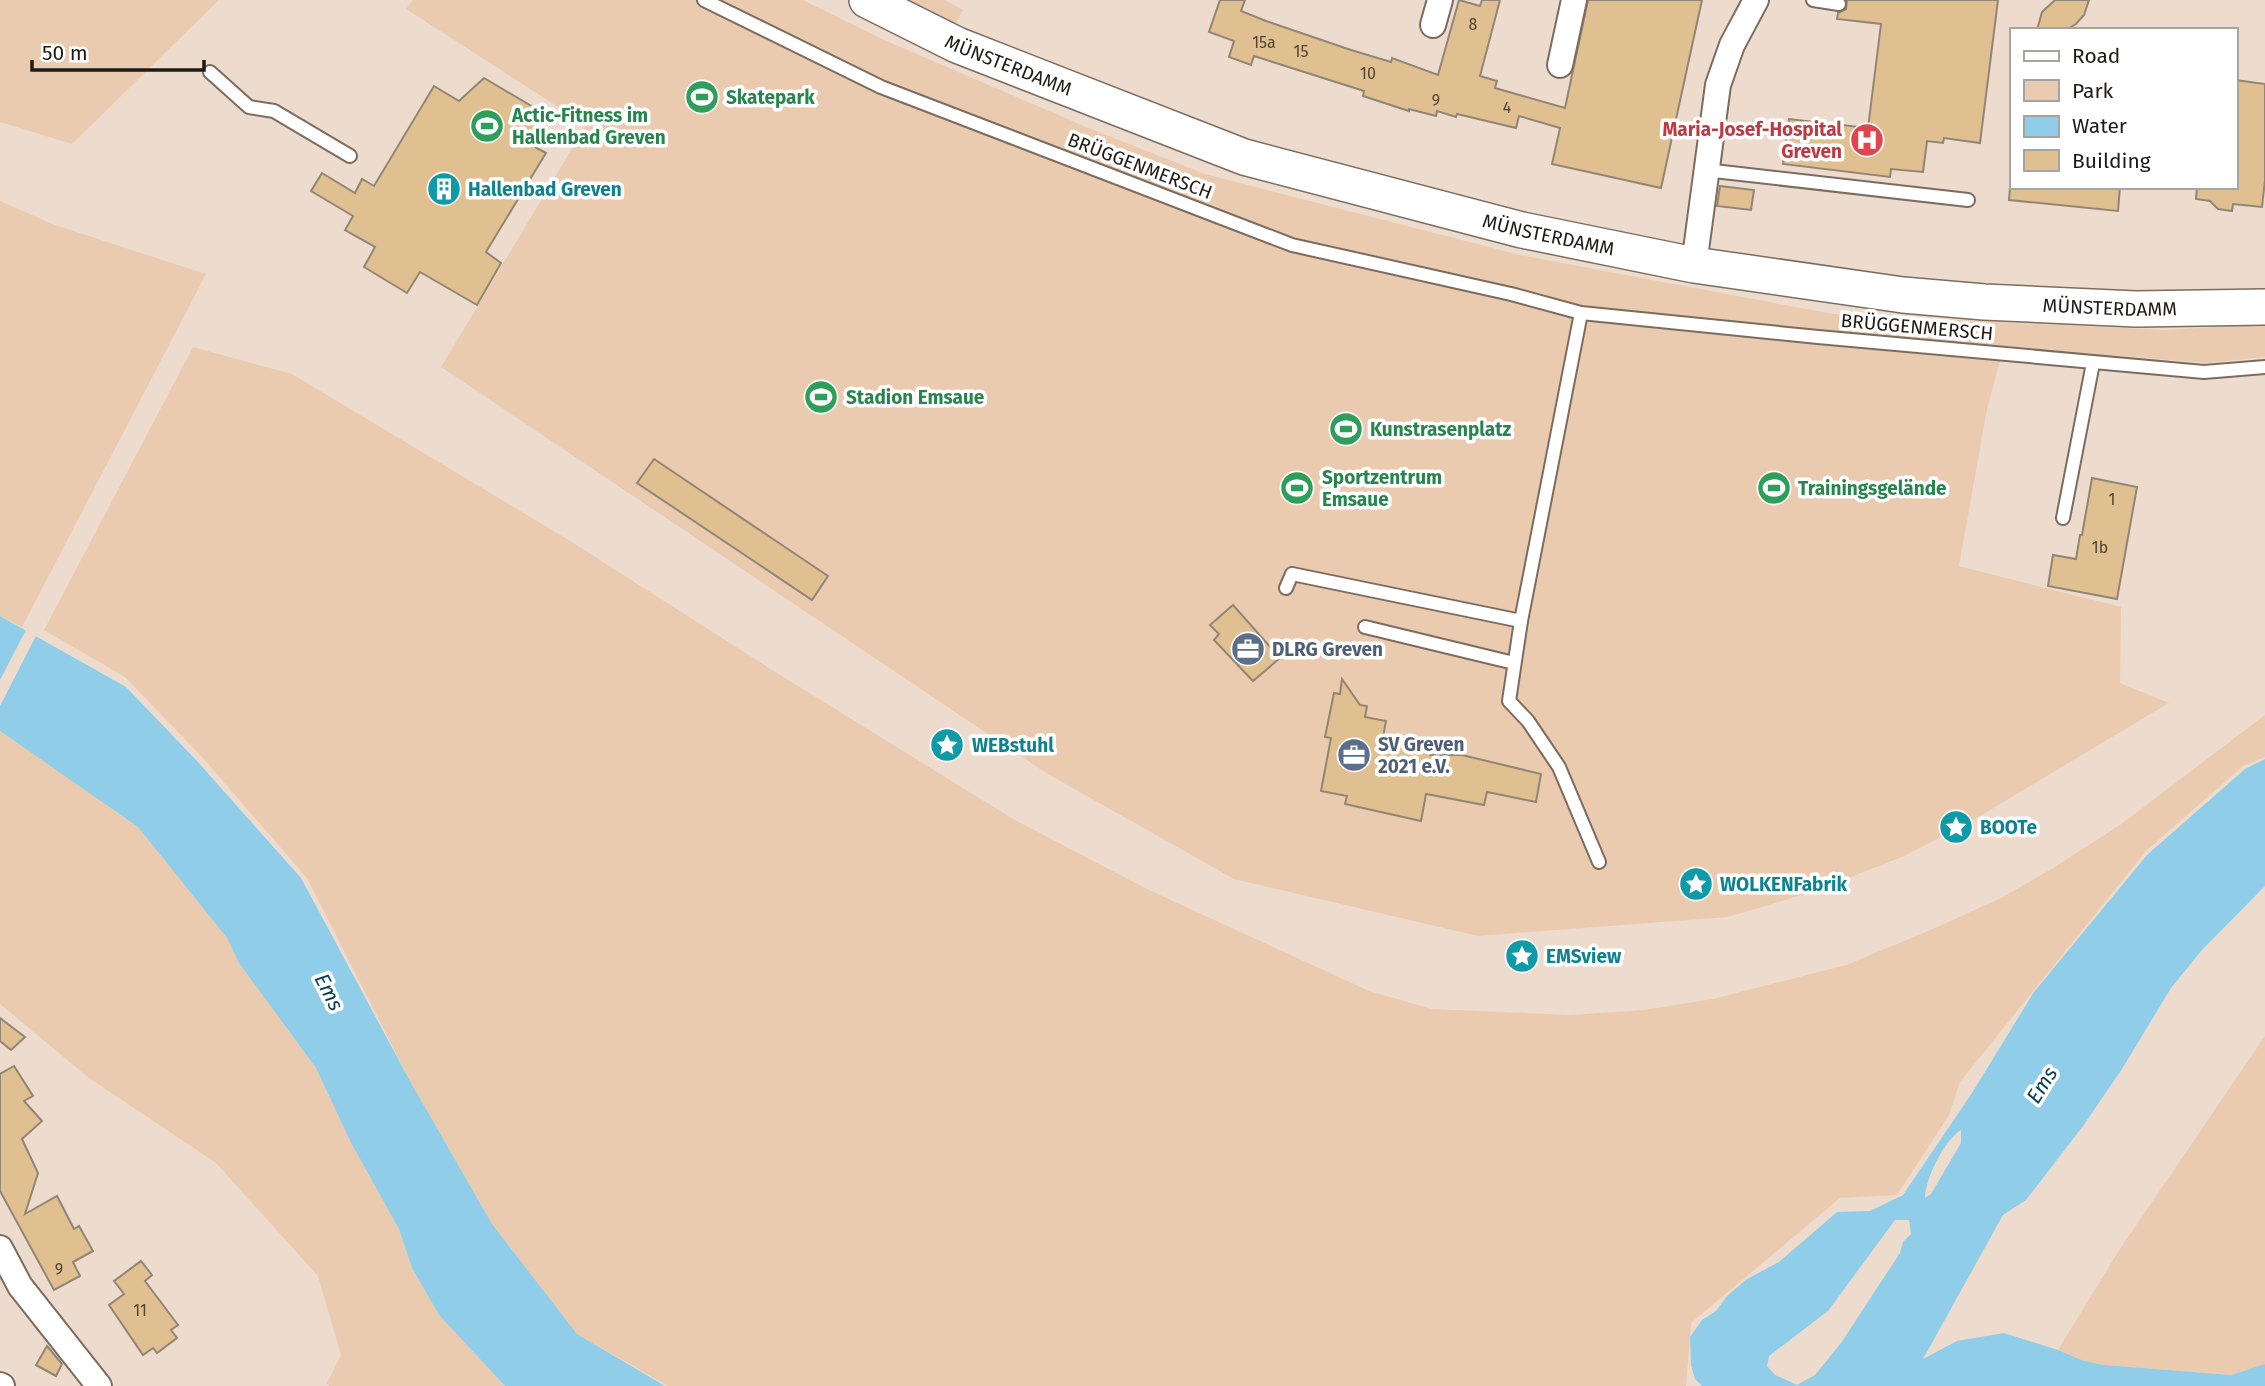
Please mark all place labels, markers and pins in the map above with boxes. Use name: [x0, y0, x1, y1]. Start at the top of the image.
sports icon: Skatepark: [683, 78, 721, 116]
place label: Skatepark: [726, 86, 815, 109]
place label: Actic-Fitness im Hallenbad Greven: [511, 104, 666, 149]
sports icon: Actic-Fitness im Hallenbad Greven: [468, 107, 506, 145]
place label: Maria-Josef-Hospital Greven: [1662, 118, 1842, 163]
hospital icon: Maria-Josef-Hospital Greven: [1848, 121, 1886, 159]
building icon: Hallenbad Greven: [425, 170, 463, 208]
place label: Hallenbad Greven: [468, 178, 622, 201]
sports icon: Stadion Emsaue: [802, 378, 840, 416]
place label: Stadion Emsaue: [846, 386, 984, 409]
sports icon: Kunstrasenplatz: [1327, 410, 1365, 448]
place label: Kunstrasenplatz: [1370, 418, 1512, 441]
place label: Sportzentrum Emsaue: [1322, 466, 1442, 511]
sports icon: Sportzentrum Emsaue: [1278, 469, 1316, 507]
sports icon: Trainingsgelände: [1755, 469, 1793, 507]
place label: Trainingsgelände: [1798, 477, 1947, 500]
office icon: DLRG Greven: [1229, 630, 1267, 668]
place label: DLRG Greven: [1272, 638, 1383, 661]
place icon: WEBstuhl: [928, 726, 966, 764]
place label: SV Greven 2021 e.V.: [1378, 733, 1465, 778]
place label: WEBstuhl: [972, 734, 1054, 757]
office icon: SV Greven 2021 e.V.: [1335, 736, 1373, 774]
place icon: BOOTe: [1937, 808, 1975, 846]
place label: BOOTe: [1980, 816, 2037, 839]
place icon: WOLKENFabrik: [1677, 865, 1715, 903]
place label: WOLKENFabrik: [1720, 873, 1847, 896]
place icon: EMSview: [1503, 937, 1541, 975]
place label: EMSview: [1546, 945, 1622, 968]

